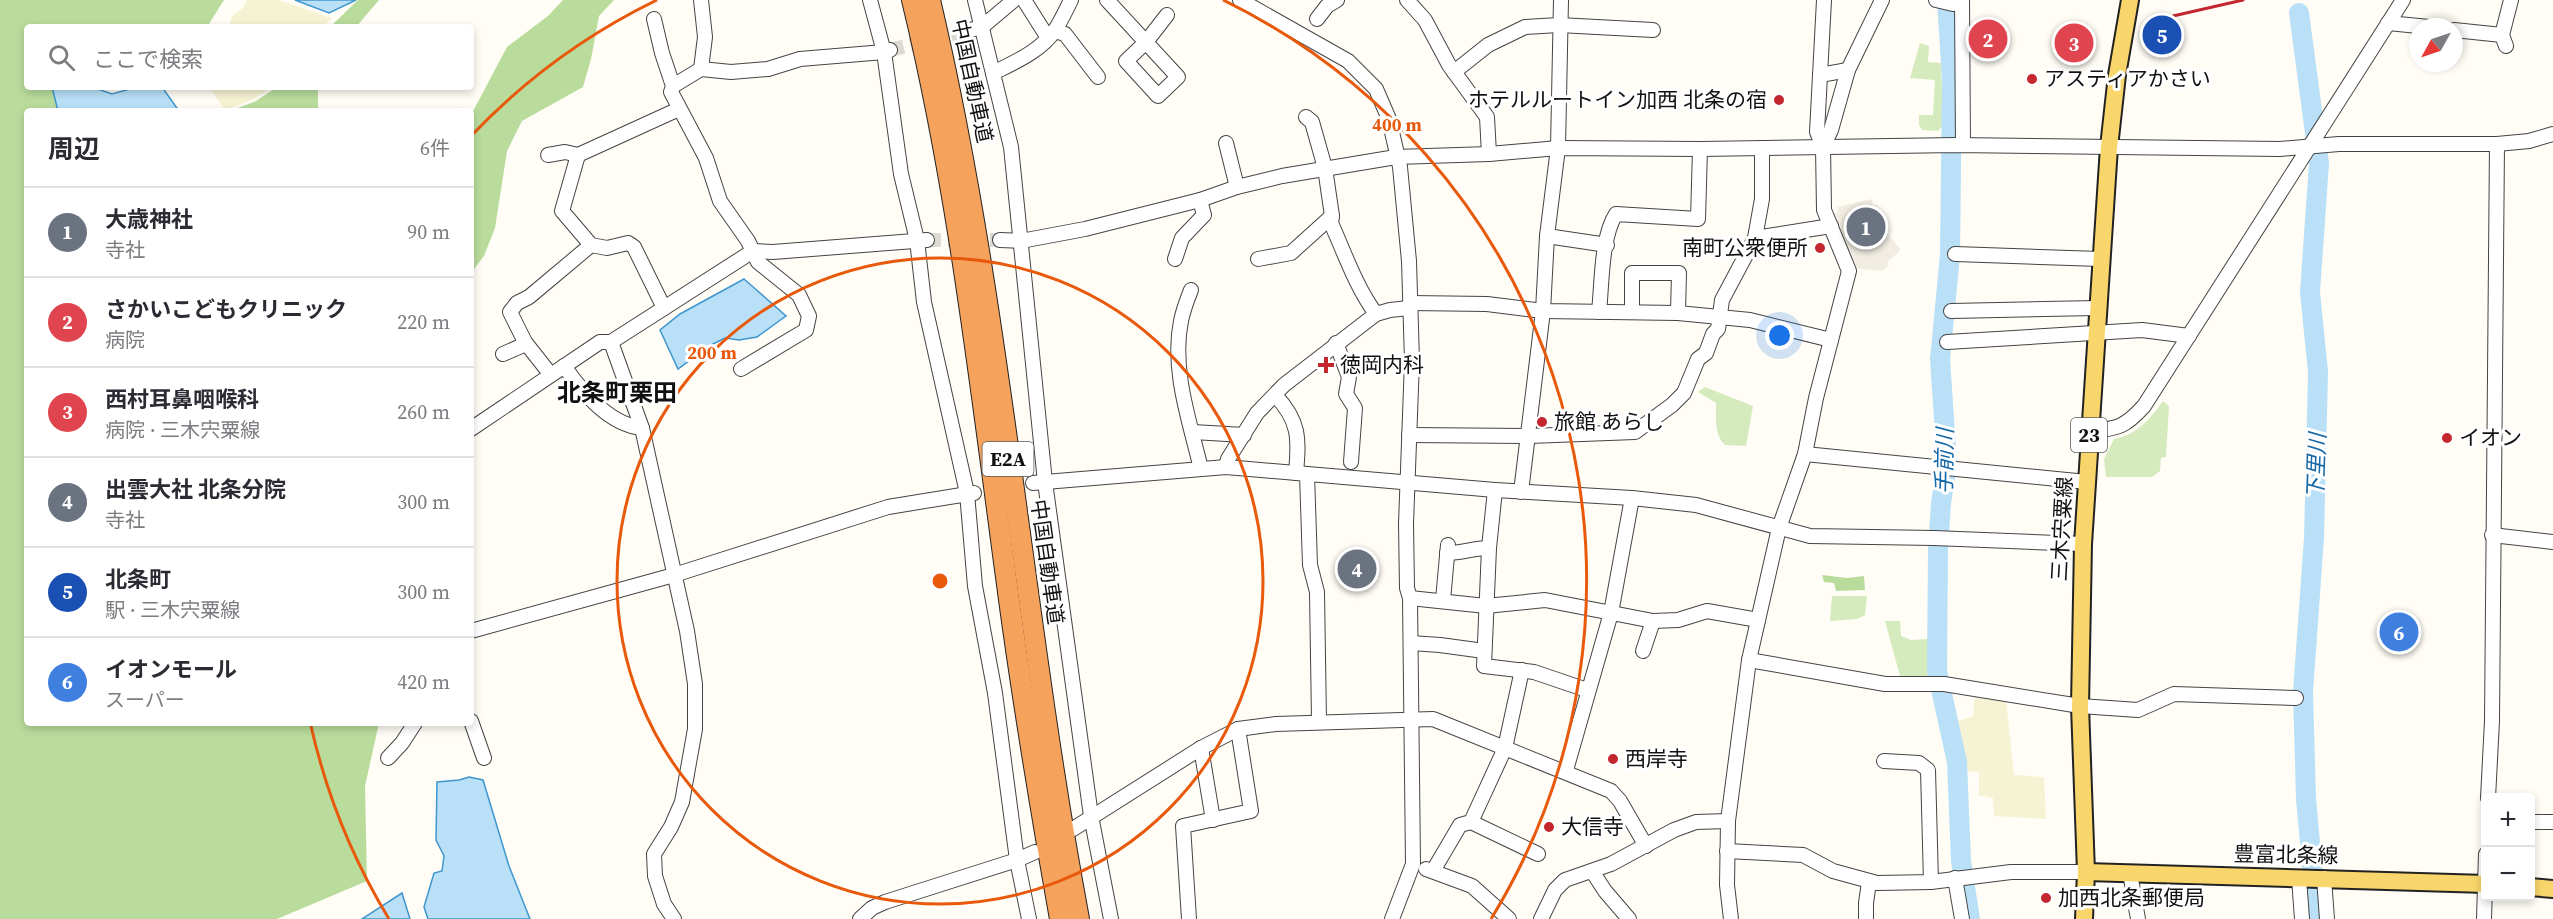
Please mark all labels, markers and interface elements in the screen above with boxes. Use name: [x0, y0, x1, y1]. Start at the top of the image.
pin: 5: [2142, 12, 2182, 57]
street label: 中国自動車道: [945, 16, 1000, 146]
pin: 2: [1968, 16, 2008, 62]
north arrow: [2409, 18, 2463, 72]
pin: 3: [2054, 20, 2094, 66]
search box: [24, 24, 474, 90]
icon: search: [45, 41, 78, 74]
text: ここで検索: [93, 44, 203, 74]
place label: アスティアかさい: [2044, 64, 2211, 93]
marker: アスティアかさい: [2025, 72, 2039, 86]
place label: ホテルルートイン加西 北条の宿: [1468, 85, 1767, 114]
marker: ホテルルートイン加西 北条の宿: [1772, 93, 1786, 107]
text: 400 m: [1372, 112, 1422, 137]
text: 周辺: [48, 131, 100, 167]
text: 6件: [420, 134, 450, 162]
text: 大歳神社: [105, 204, 193, 234]
pin: 1: [1846, 204, 1886, 250]
text: 1: [62, 218, 73, 246]
text: 90 m: [407, 218, 450, 246]
place label: 南町公衆便所: [1682, 233, 1808, 262]
text: 寺社: [105, 236, 145, 264]
marker: 南町公衆便所: [1813, 241, 1827, 255]
text: さかいこどもクリニック: [105, 294, 347, 324]
text: 2: [62, 308, 73, 336]
text: 220 m: [397, 308, 450, 336]
your location: [1765, 321, 1794, 350]
text: 病院: [105, 326, 145, 354]
text: 200 m: [687, 340, 737, 365]
place label: 徳岡内科: [1340, 350, 1424, 379]
marker: 徳岡内科: [1317, 356, 1335, 374]
district label: 北条町栗田: [557, 376, 677, 409]
text: 西村耳鼻咽喉科: [105, 384, 259, 414]
text: 3: [62, 398, 73, 426]
text: 260 m: [397, 398, 450, 426]
place label: 旅館 あらし: [1554, 407, 1664, 436]
marker: 旅館 あらし: [1535, 415, 1549, 429]
text: 病院 · 三木宍粟線: [105, 416, 260, 444]
road number: 23: [2071, 418, 2107, 452]
place label: イオン: [2459, 423, 2522, 452]
water label: 手前川: [1928, 426, 1960, 494]
water label: 下里川: [2300, 431, 2332, 500]
marker: イオン: [2440, 431, 2454, 445]
road number: E2A: [982, 442, 1034, 476]
text: 出雲大社 北条分院: [105, 474, 286, 504]
street label: 三木宍粟線: [2044, 476, 2079, 582]
text: 4: [62, 488, 73, 516]
text: 300 m: [397, 488, 450, 516]
street label: 中国自動車道: [1024, 498, 1071, 626]
text: 寺社: [105, 506, 145, 534]
pin: 4: [1338, 546, 1376, 592]
text: 北条町: [105, 564, 171, 594]
centre of rings: [930, 571, 950, 591]
text: 5: [62, 578, 73, 606]
text: 300 m: [397, 578, 450, 606]
text: 駅 · 三木宍粟線: [105, 596, 240, 624]
pin: 6: [2380, 610, 2418, 654]
text: イオンモール: [105, 654, 237, 684]
text: 6: [62, 668, 73, 696]
text: 420 m: [397, 668, 450, 696]
text: スーパー: [105, 686, 185, 714]
place label: 西岸寺: [1625, 744, 1688, 773]
marker: 西岸寺: [1606, 752, 1620, 766]
map controls: [2481, 793, 2535, 901]
button: +: [2481, 793, 2535, 847]
place label: 大信寺: [1561, 812, 1624, 841]
marker: 大信寺: [1542, 820, 1556, 834]
street label: 豊富北条線: [2233, 839, 2339, 870]
button: −: [2481, 847, 2535, 901]
place label: 加西北条郵便局: [2058, 883, 2205, 912]
marker: 加西北条郵便局: [2039, 891, 2053, 905]

